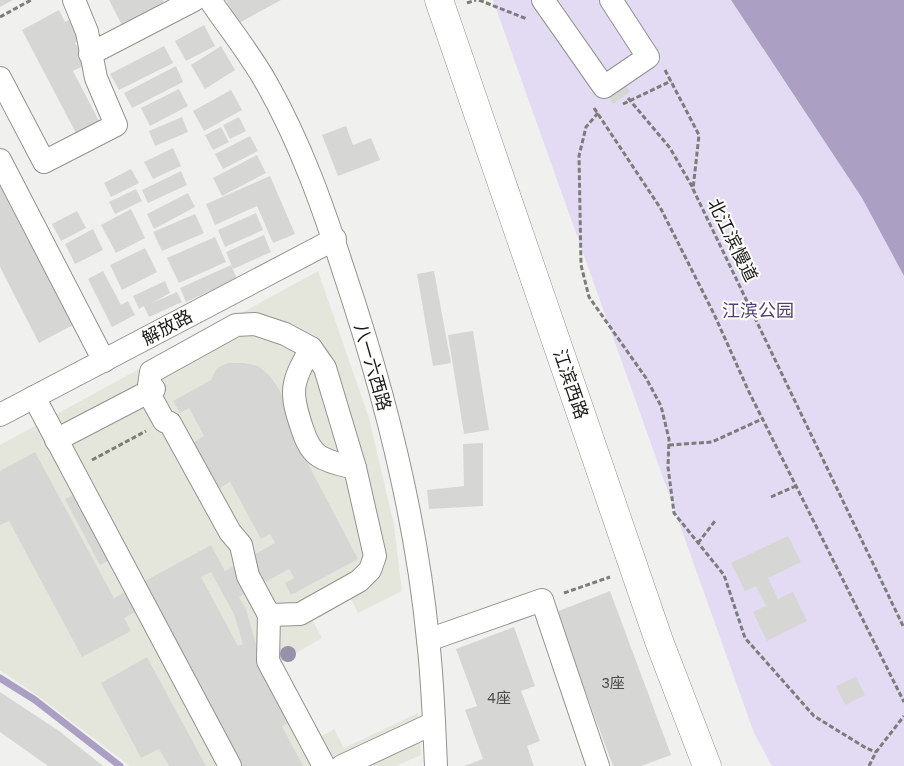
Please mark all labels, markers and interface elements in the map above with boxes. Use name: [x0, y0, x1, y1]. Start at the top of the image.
street label: 北江滨慢道: [704, 195, 762, 285]
park label: 江滨公园: [722, 300, 794, 321]
street label: 解放路: [138, 305, 196, 349]
street label: 八一六西路: [351, 321, 395, 413]
street label: 江滨西路: [549, 347, 593, 421]
house number: 3座: [601, 674, 625, 692]
house number: 4座: [487, 689, 511, 707]

